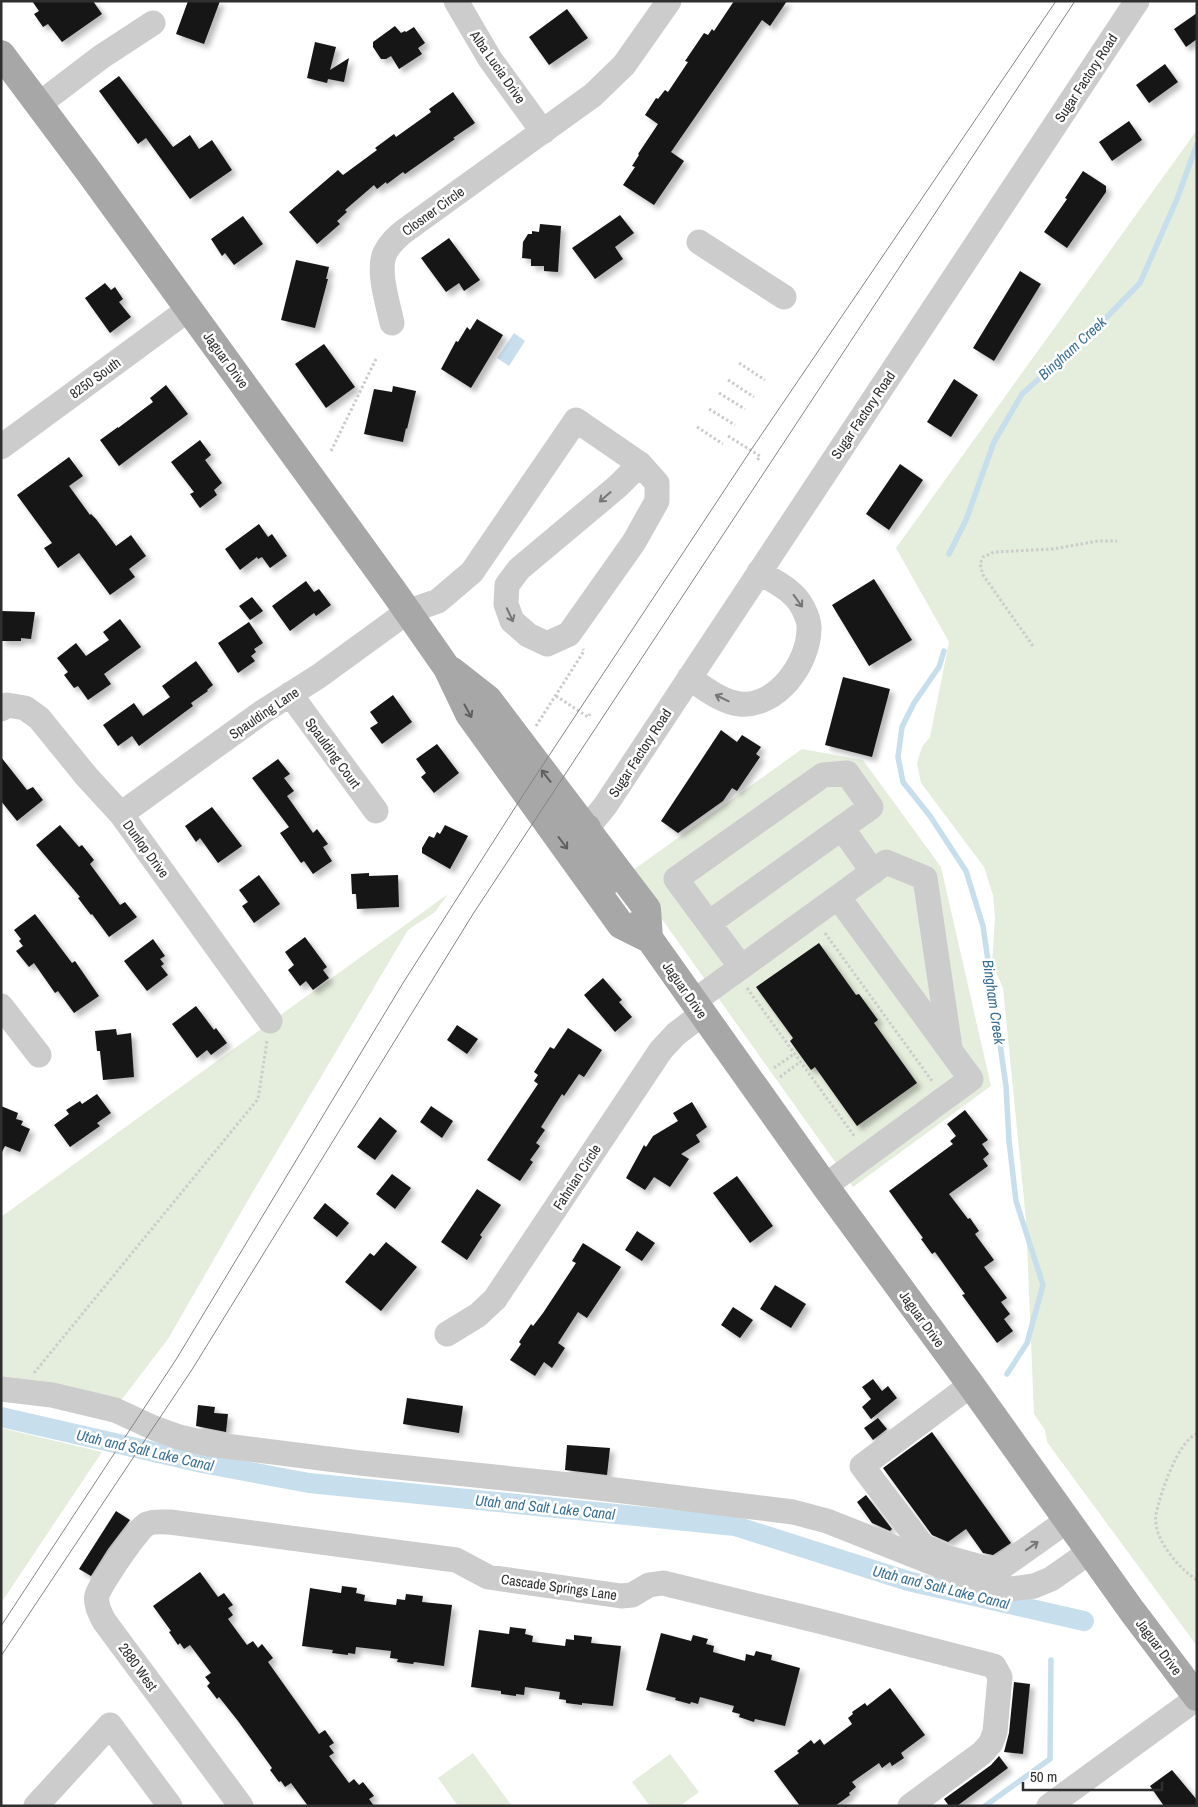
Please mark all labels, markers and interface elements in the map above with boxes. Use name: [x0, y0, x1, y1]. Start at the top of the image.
street label: Alba Lucia Drive: [466, 26, 530, 107]
street label: Sugar Factory Road: [1051, 30, 1121, 126]
street label: Closner Circle: [398, 182, 468, 240]
water label: Bingham Creek: [1033, 311, 1111, 384]
street label: Jaguar Drive: [199, 328, 253, 392]
street label: 8250 South: [66, 353, 124, 403]
street label: Sugar Factory Road: [827, 368, 899, 462]
one-way arrow: [598, 492, 611, 503]
one-way arrow: [793, 594, 803, 608]
one-way arrow: [506, 607, 516, 622]
street label: Spaulding Lane: [226, 683, 302, 743]
one-way arrow: [715, 693, 730, 703]
one-way arrow: [464, 704, 474, 718]
street label: Sugar Factory Road: [605, 705, 675, 801]
street label: Spaulding Court: [301, 714, 365, 792]
one-way arrow: [540, 770, 551, 783]
street label: Dunlop Drive: [119, 817, 173, 881]
one-way arrow: [558, 836, 568, 850]
street label: Jaguar Drive: [659, 958, 711, 1022]
water label: Bingham Creek: [978, 958, 1010, 1047]
street label: Fahnian Circle: [549, 1141, 605, 1213]
street label: Jaguar Drive: [895, 1287, 949, 1351]
water label: Utah and Salt Lake Canal: [74, 1424, 216, 1476]
water label: Utah and Salt Lake Canal: [474, 1489, 616, 1525]
one-way arrow: [1025, 1541, 1039, 1551]
water label: Utah and Salt Lake Canal: [870, 1560, 1012, 1614]
street label: Cascade Springs Lane: [500, 1570, 618, 1604]
street label: Jaguar Drive: [1132, 1615, 1186, 1679]
street label: 2880 West: [115, 1640, 161, 1694]
scale bar: [1023, 1760, 1162, 1792]
text: 50 m: [1030, 1766, 1057, 1787]

